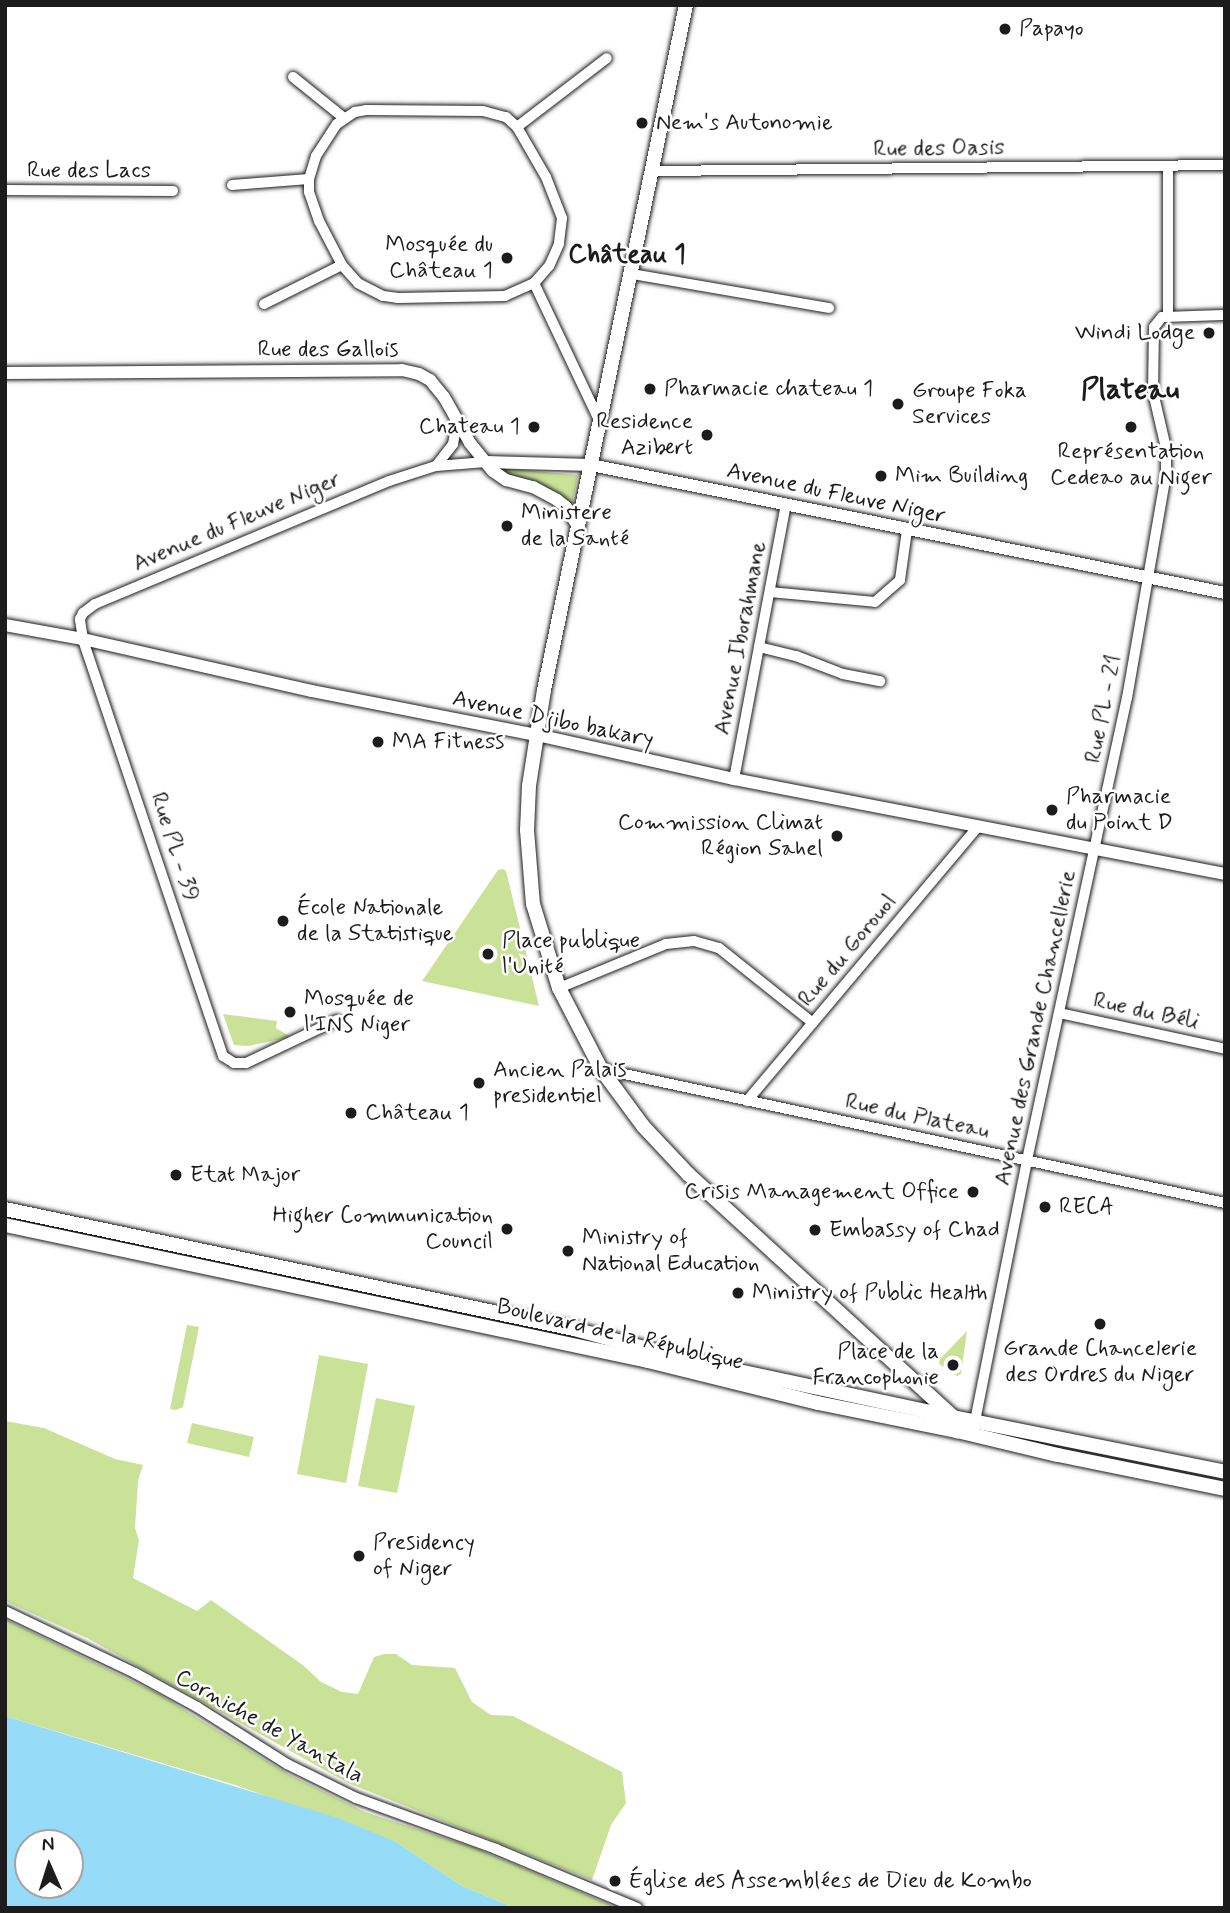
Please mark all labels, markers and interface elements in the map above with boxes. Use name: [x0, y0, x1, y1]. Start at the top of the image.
place label: Papayo: [1019, 15, 1084, 43]
marker: Papayo: [997, 21, 1013, 37]
place label: Nem's Autonomie: [656, 109, 833, 137]
marker: Nem's Autonomie: [634, 115, 650, 131]
street label: Rue des Oasis: [873, 134, 1005, 164]
street label: Rue des Lacs: [27, 157, 151, 185]
place label: Mosquée du Château 1: [383, 231, 493, 285]
district label: Château 1: [568, 240, 686, 272]
marker: Mosquée du Château 1: [499, 250, 515, 266]
place label: Windi Lodge: [1075, 319, 1195, 347]
marker: Windi Lodge: [1201, 325, 1217, 341]
street label: Rue des Gallois: [258, 336, 398, 364]
district label: Plateau: [1081, 372, 1179, 408]
place label: Pharmacie chateau 1: [664, 375, 873, 403]
place label: Groupe Foka Services: [912, 377, 1028, 431]
marker: Pharmacie chateau 1: [642, 381, 658, 397]
marker: Groupe Foka Services: [890, 396, 906, 412]
place label: Residence Azibert: [596, 408, 693, 462]
place label: Chateau 1: [419, 413, 520, 441]
marker: Chateau 1: [526, 419, 542, 435]
marker: Représentation Cedeao au Niger: [1123, 419, 1139, 435]
marker: Residence Azibert: [699, 427, 715, 443]
place label: Représentation Cedeao au Niger: [1052, 438, 1210, 492]
street label: Avenue du Fleuve Niger: [725, 457, 947, 531]
place label: Mim Building: [895, 462, 1025, 490]
street label: Avenue du Fleuve Niger: [130, 466, 344, 578]
marker: Mim Building: [873, 468, 889, 484]
place label: Ministere de la Santé: [521, 499, 631, 553]
marker: Ministere de la Santé: [499, 518, 515, 534]
street label: Avenue Iborahmane: [709, 538, 773, 738]
street label: Rue PL - 21: [1080, 652, 1128, 766]
street label: Avenue Djibo bakary: [450, 685, 656, 755]
place label: MA Fitness: [392, 728, 508, 756]
marker: MA Fitness: [370, 734, 386, 750]
place label: Pharmacie du Point D: [1066, 783, 1171, 837]
street label: Rue PL - 39: [143, 789, 205, 905]
marker: Pharmacie du Point D: [1044, 802, 1060, 818]
place label: Commission Climat Région Sahel: [618, 809, 823, 863]
marker: Commission Climat Région Sahel: [829, 828, 845, 844]
street label: Avenue des Grande Chancellerie: [989, 868, 1083, 1188]
street label: Rue du Gorouol: [794, 890, 902, 1012]
place label: École Nationale de la Statistique: [297, 894, 447, 948]
marker: École Nationale de la Statistique: [275, 913, 291, 929]
place label: Place publique l'Unité: [502, 927, 638, 981]
marker: Place publique l'Unité: [480, 946, 496, 962]
place label: Mosquée de l'INS Niger: [304, 985, 415, 1039]
street label: Rue du Béli: [1091, 988, 1201, 1036]
marker: Mosquée de l'INS Niger: [282, 1004, 298, 1020]
place label: Ancien Palais presidentiel: [493, 1056, 627, 1110]
marker: Ancien Palais presidentiel: [471, 1075, 487, 1091]
street label: Rue du Plateau: [844, 1089, 990, 1145]
place label: Château 1: [365, 1099, 469, 1127]
marker: Château 1: [343, 1105, 359, 1121]
place label: Etat Major: [190, 1161, 303, 1189]
marker: Etat Major: [168, 1167, 184, 1183]
place label: Crisis Management Office: [702, 1178, 959, 1206]
marker: Crisis Management Office: [965, 1184, 981, 1200]
place label: RECA: [1059, 1193, 1114, 1221]
marker: RECA: [1037, 1199, 1053, 1215]
place label: Higher Communication Council: [270, 1202, 493, 1256]
place label: Embassy of Chad: [829, 1216, 1001, 1244]
marker: Higher Communication Council: [499, 1221, 515, 1237]
marker: Embassy of Chad: [807, 1222, 823, 1238]
place label: Ministry of National Education: [582, 1224, 759, 1278]
marker: Ministry of National Education: [560, 1243, 576, 1259]
place label: Ministry of Public Health: [752, 1279, 994, 1307]
marker: Ministry of Public Health: [730, 1285, 746, 1301]
street label: Boulevard de la République: [494, 1293, 746, 1377]
marker: Grande Chancelerie des Ordres du Niger: [1092, 1316, 1108, 1332]
place label: Grande Chancelerie des Ordres du Niger: [999, 1335, 1201, 1389]
place label: Place de la Francophonie: [813, 1338, 939, 1392]
marker: Place de la Francophonie: [945, 1357, 961, 1373]
place label: Presidency of Niger: [373, 1529, 475, 1583]
marker: Presidency of Niger: [351, 1548, 367, 1564]
street label: Corniche de Yantala: [172, 1665, 366, 1789]
north arrow: [14, 1829, 84, 1899]
text: N: [41, 1832, 55, 1857]
place label: Église des Assemblées de Dieu de Kombo: [629, 1867, 1034, 1895]
marker: Église des Assemblées de Dieu de Kombo: [607, 1873, 623, 1889]

